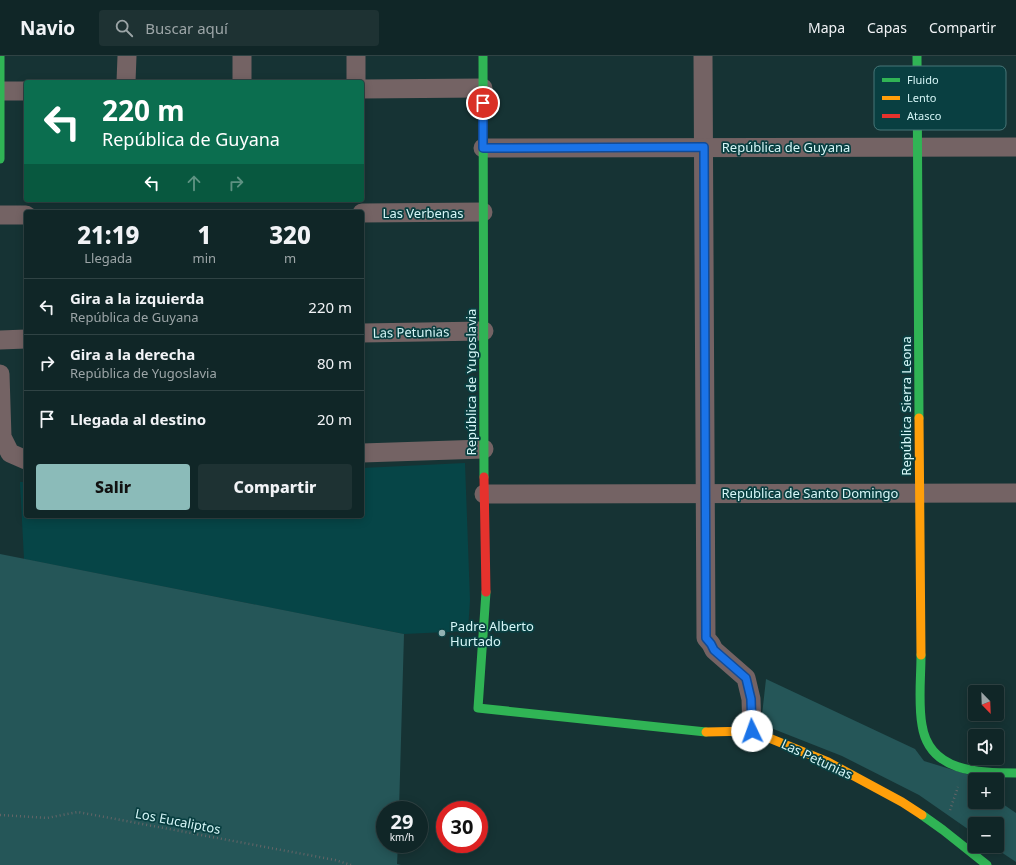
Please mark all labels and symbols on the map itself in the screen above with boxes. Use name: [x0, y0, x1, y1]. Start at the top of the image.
legend: [874, 66, 1006, 130]
text: Fluido: [907, 72, 939, 87]
pin: [466, 86, 500, 120]
text: Lento: [907, 90, 937, 105]
text: Atasco: [907, 108, 942, 123]
street label: República de Guyana: [722, 138, 850, 156]
street label: Las Verbenas: [383, 204, 463, 222]
street label: República de Yugoslavia: [462, 309, 480, 455]
street label: Las Petunias: [373, 322, 449, 342]
street label: República Sierra Leona: [897, 336, 915, 476]
street label: República de Santo Domingo: [722, 484, 899, 502]
place label: Padre Alberto Hurtado: [450, 617, 534, 650]
marker: Padre Alberto Hurtado: [437, 628, 447, 638]
north arrow: [968, 685, 1004, 721]
position arrow: [731, 710, 773, 752]
street label: Las Petunias: [779, 735, 855, 783]
speed limit sign: 30: [436, 801, 488, 853]
street label: Los Eucaliptos: [134, 804, 222, 838]

